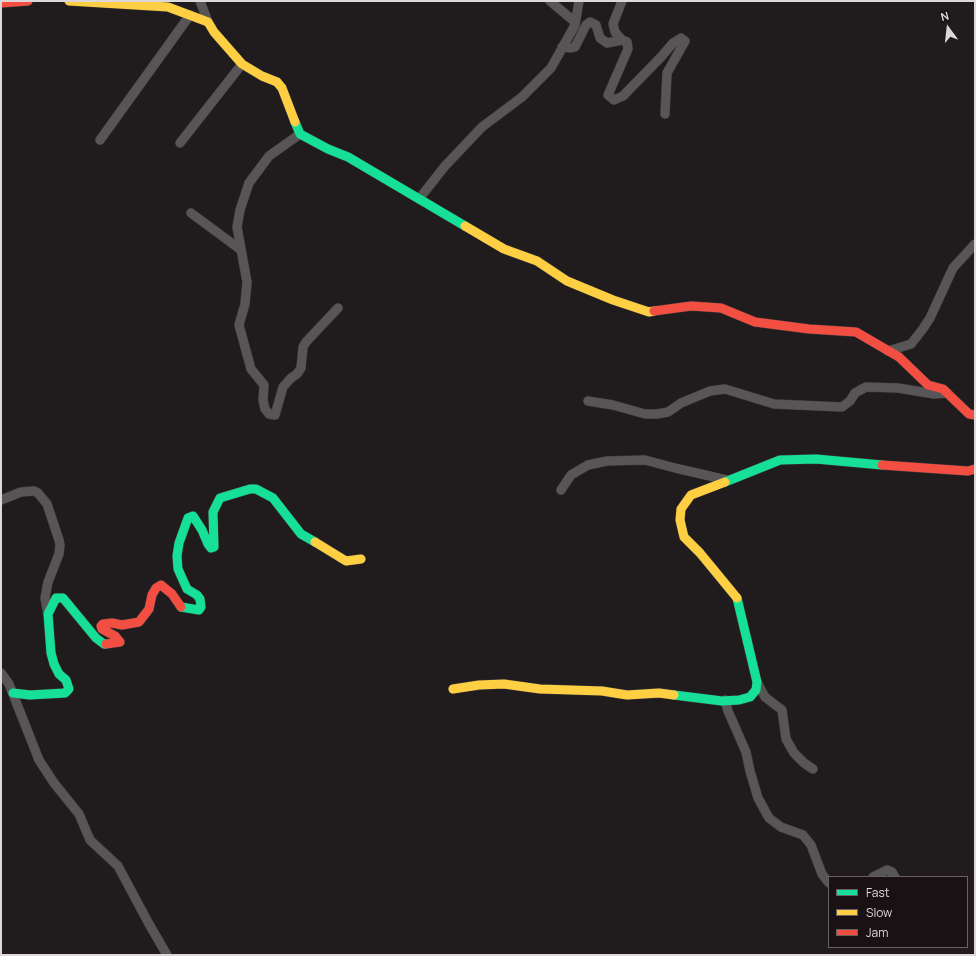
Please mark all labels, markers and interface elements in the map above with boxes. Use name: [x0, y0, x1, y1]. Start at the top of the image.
north arrow: [928, 8, 968, 48]
text: N: [939, 8, 951, 24]
legend: [828, 876, 968, 948]
text: Fast: [866, 884, 890, 901]
text: Slow: [866, 904, 892, 921]
text: Jam: [866, 924, 888, 941]

